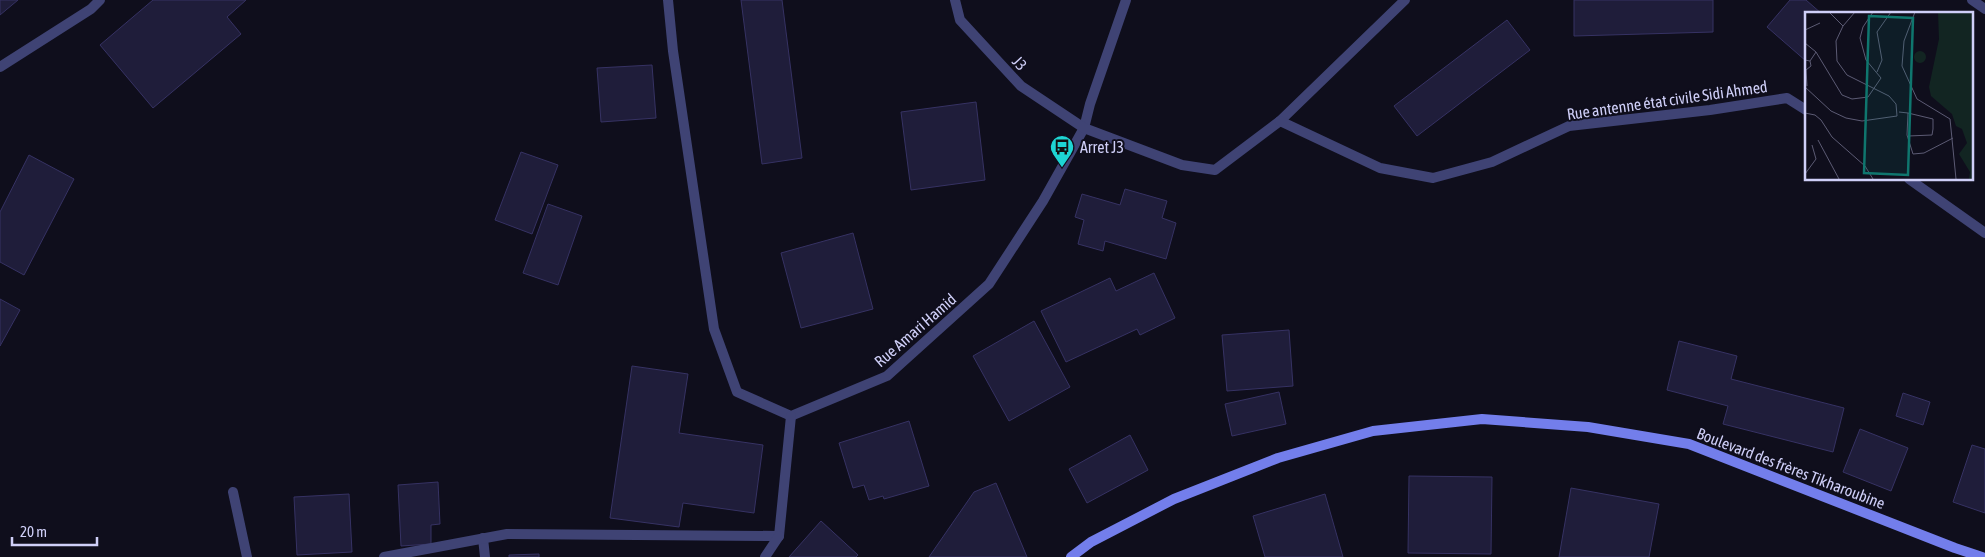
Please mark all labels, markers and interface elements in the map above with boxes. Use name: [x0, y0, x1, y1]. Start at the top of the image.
inset map: [1805, 12, 1972, 180]
street label: J3: [1009, 52, 1031, 74]
street label: Rue antenne état civile Sidi Ahmed: [1566, 77, 1768, 123]
bus stop icon: Arret J3: [1049, 134, 1075, 168]
place label: Arret J3: [1080, 138, 1124, 156]
street label: Rue Amari Hamid: [871, 290, 959, 370]
street label: Boulevard des frères Tikharoubine: [1694, 424, 1888, 512]
scale bar: [12, 514, 98, 546]
text: 20 m: [20, 523, 47, 540]

